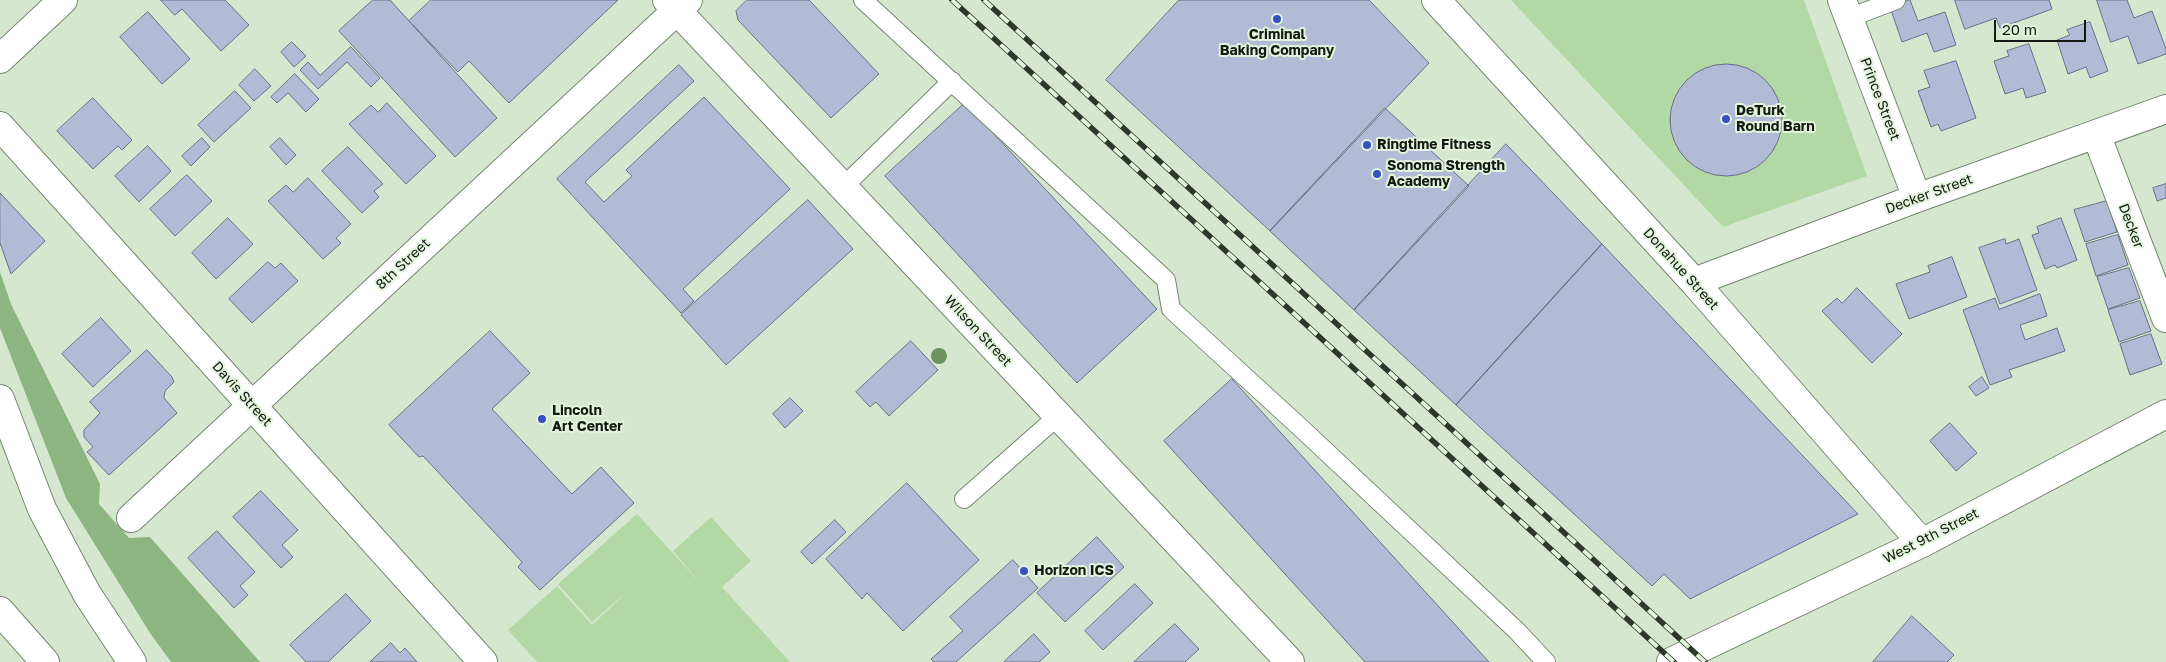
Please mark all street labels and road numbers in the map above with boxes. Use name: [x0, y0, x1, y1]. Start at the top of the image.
street label: Prince Street: [1856, 55, 1904, 143]
street label: Decker Street: [1883, 170, 1975, 218]
street label: Decker: [2115, 201, 2147, 251]
street label: Donahue Street: [1640, 224, 1722, 314]
street label: 8th Street: [373, 235, 433, 293]
street label: Wilson Street: [941, 292, 1015, 370]
street label: Davis Street: [209, 358, 275, 430]
street label: West 9th Street: [1880, 505, 1982, 567]

